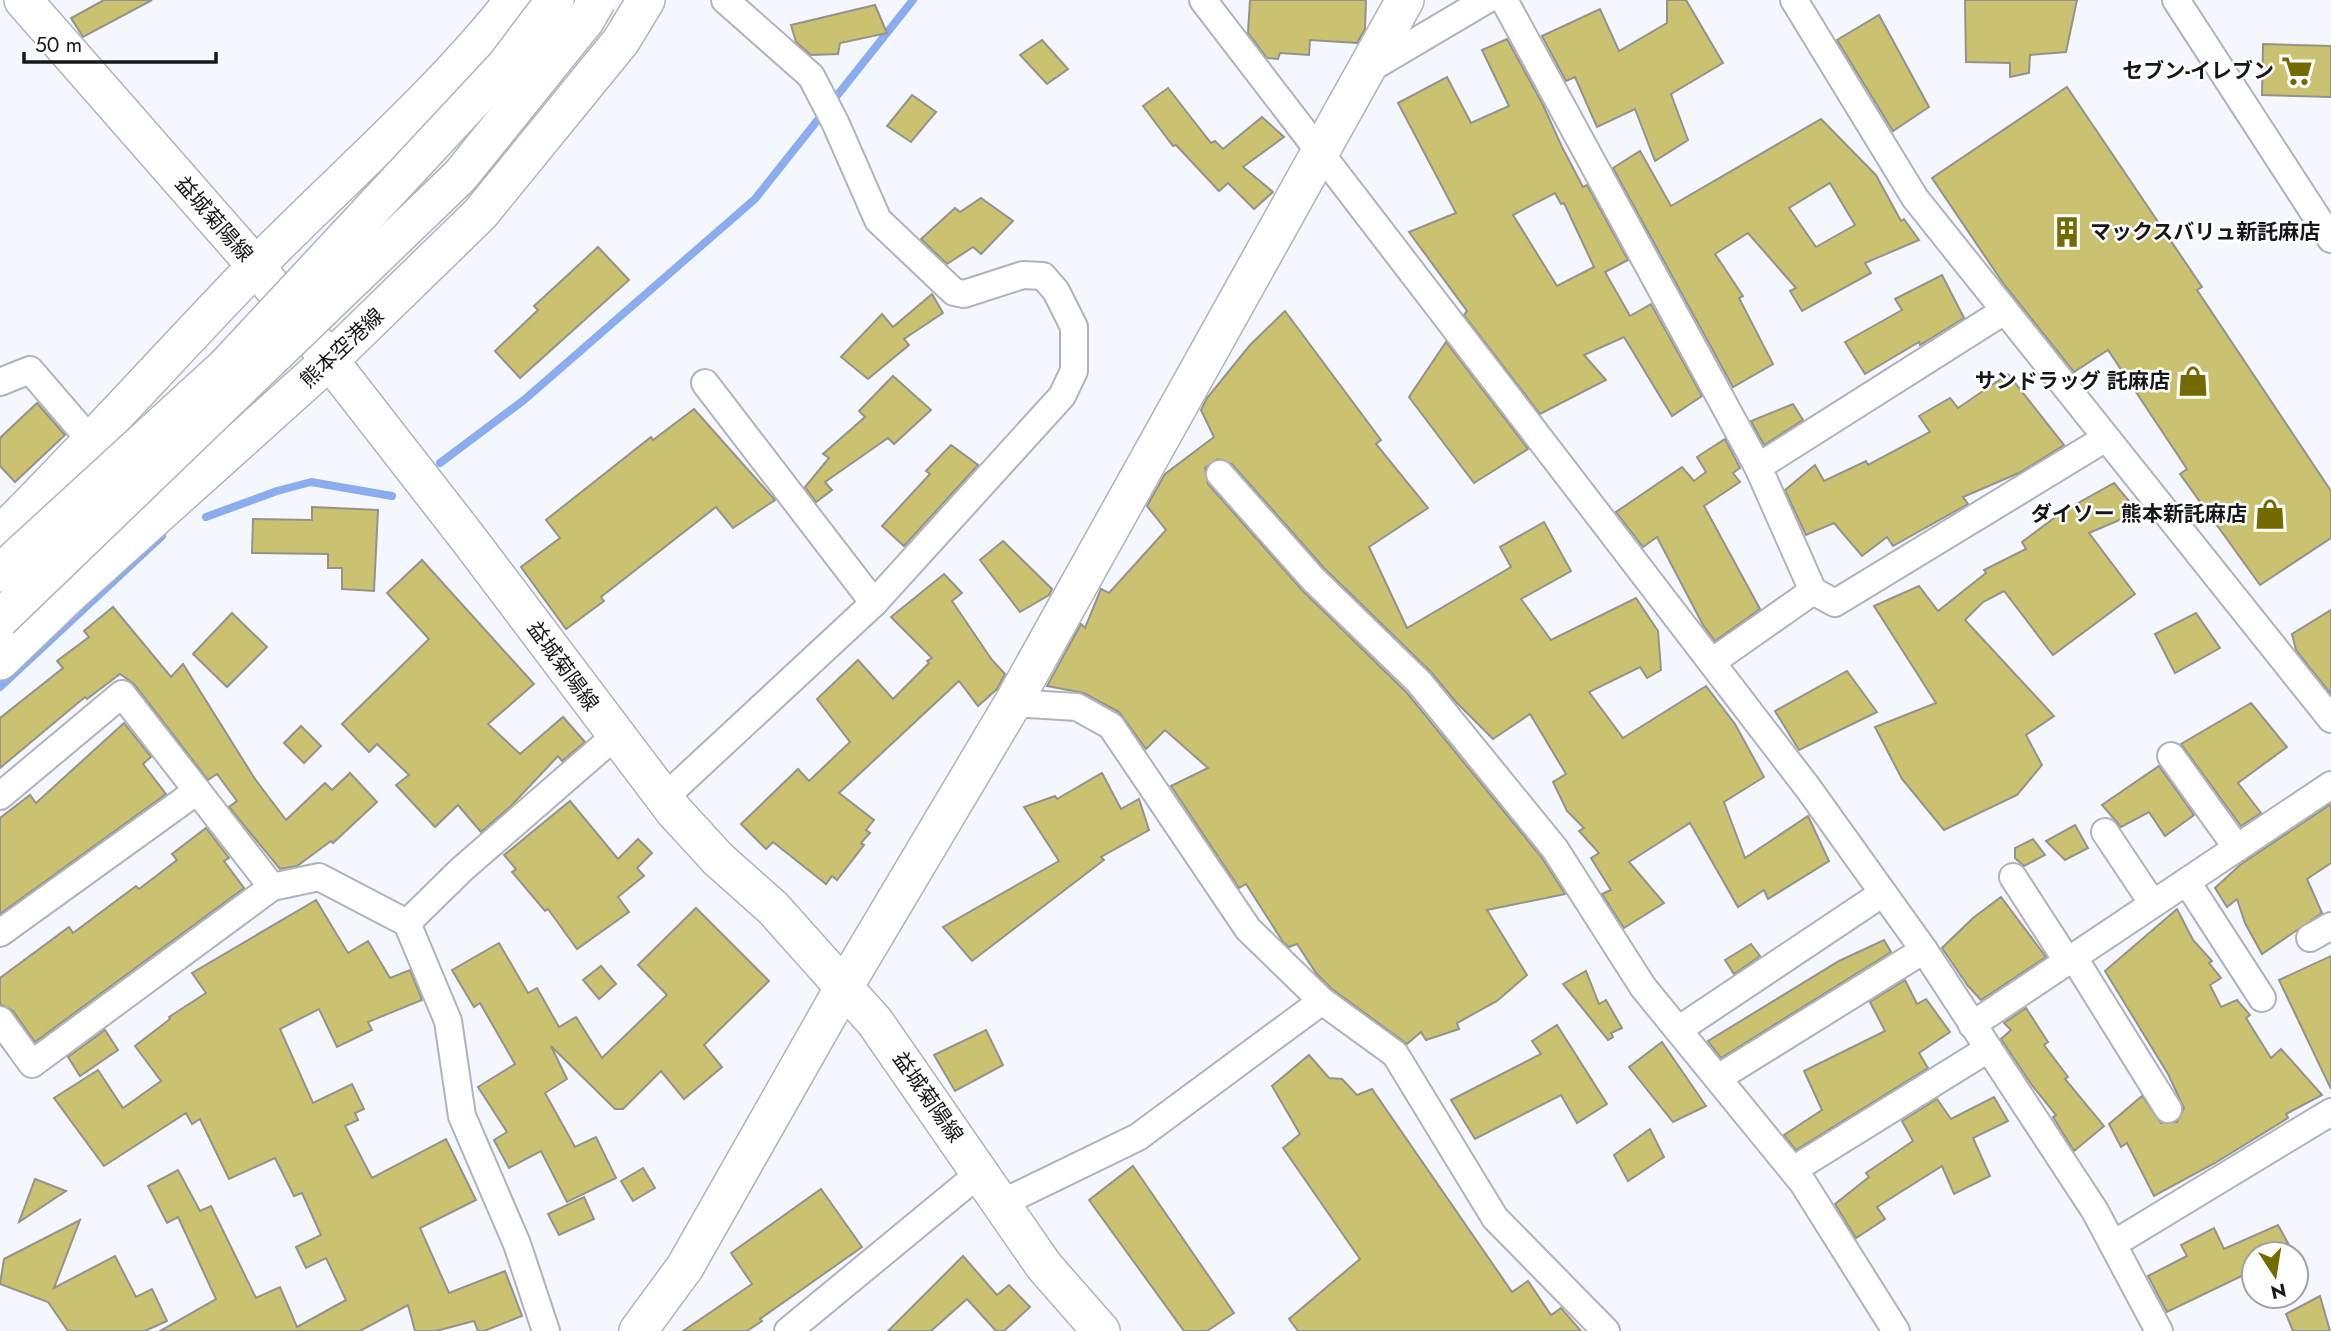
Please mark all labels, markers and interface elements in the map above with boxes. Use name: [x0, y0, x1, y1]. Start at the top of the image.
scale bar: [24, 21, 217, 65]
text: 50 m: [35, 30, 82, 60]
supermarket icon: セブン-イレブン: [2280, 54, 2314, 88]
place label: セブン-イレブン: [2122, 56, 2274, 86]
street label: 益城菊陽線: [168, 170, 260, 268]
building icon: マックスバリュ新託麻店: [2050, 215, 2084, 249]
place label: マックスバリュ新託麻店: [2090, 217, 2320, 247]
street label: 熊本空港線: [293, 301, 391, 395]
shop icon: サンドラッグ 託麻店: [2176, 364, 2210, 398]
place label: サンドラッグ 託麻店: [1975, 366, 2170, 396]
shop icon: ダイソー 熊本新託麻店: [2253, 497, 2287, 531]
place label: ダイソー 熊本新託麻店: [2031, 499, 2247, 529]
street label: 益城菊陽線: [520, 615, 606, 717]
street label: 益城菊陽線: [886, 1045, 970, 1149]
north arrow: [2240, 1240, 2310, 1310]
text: N: [2268, 1276, 2289, 1306]

